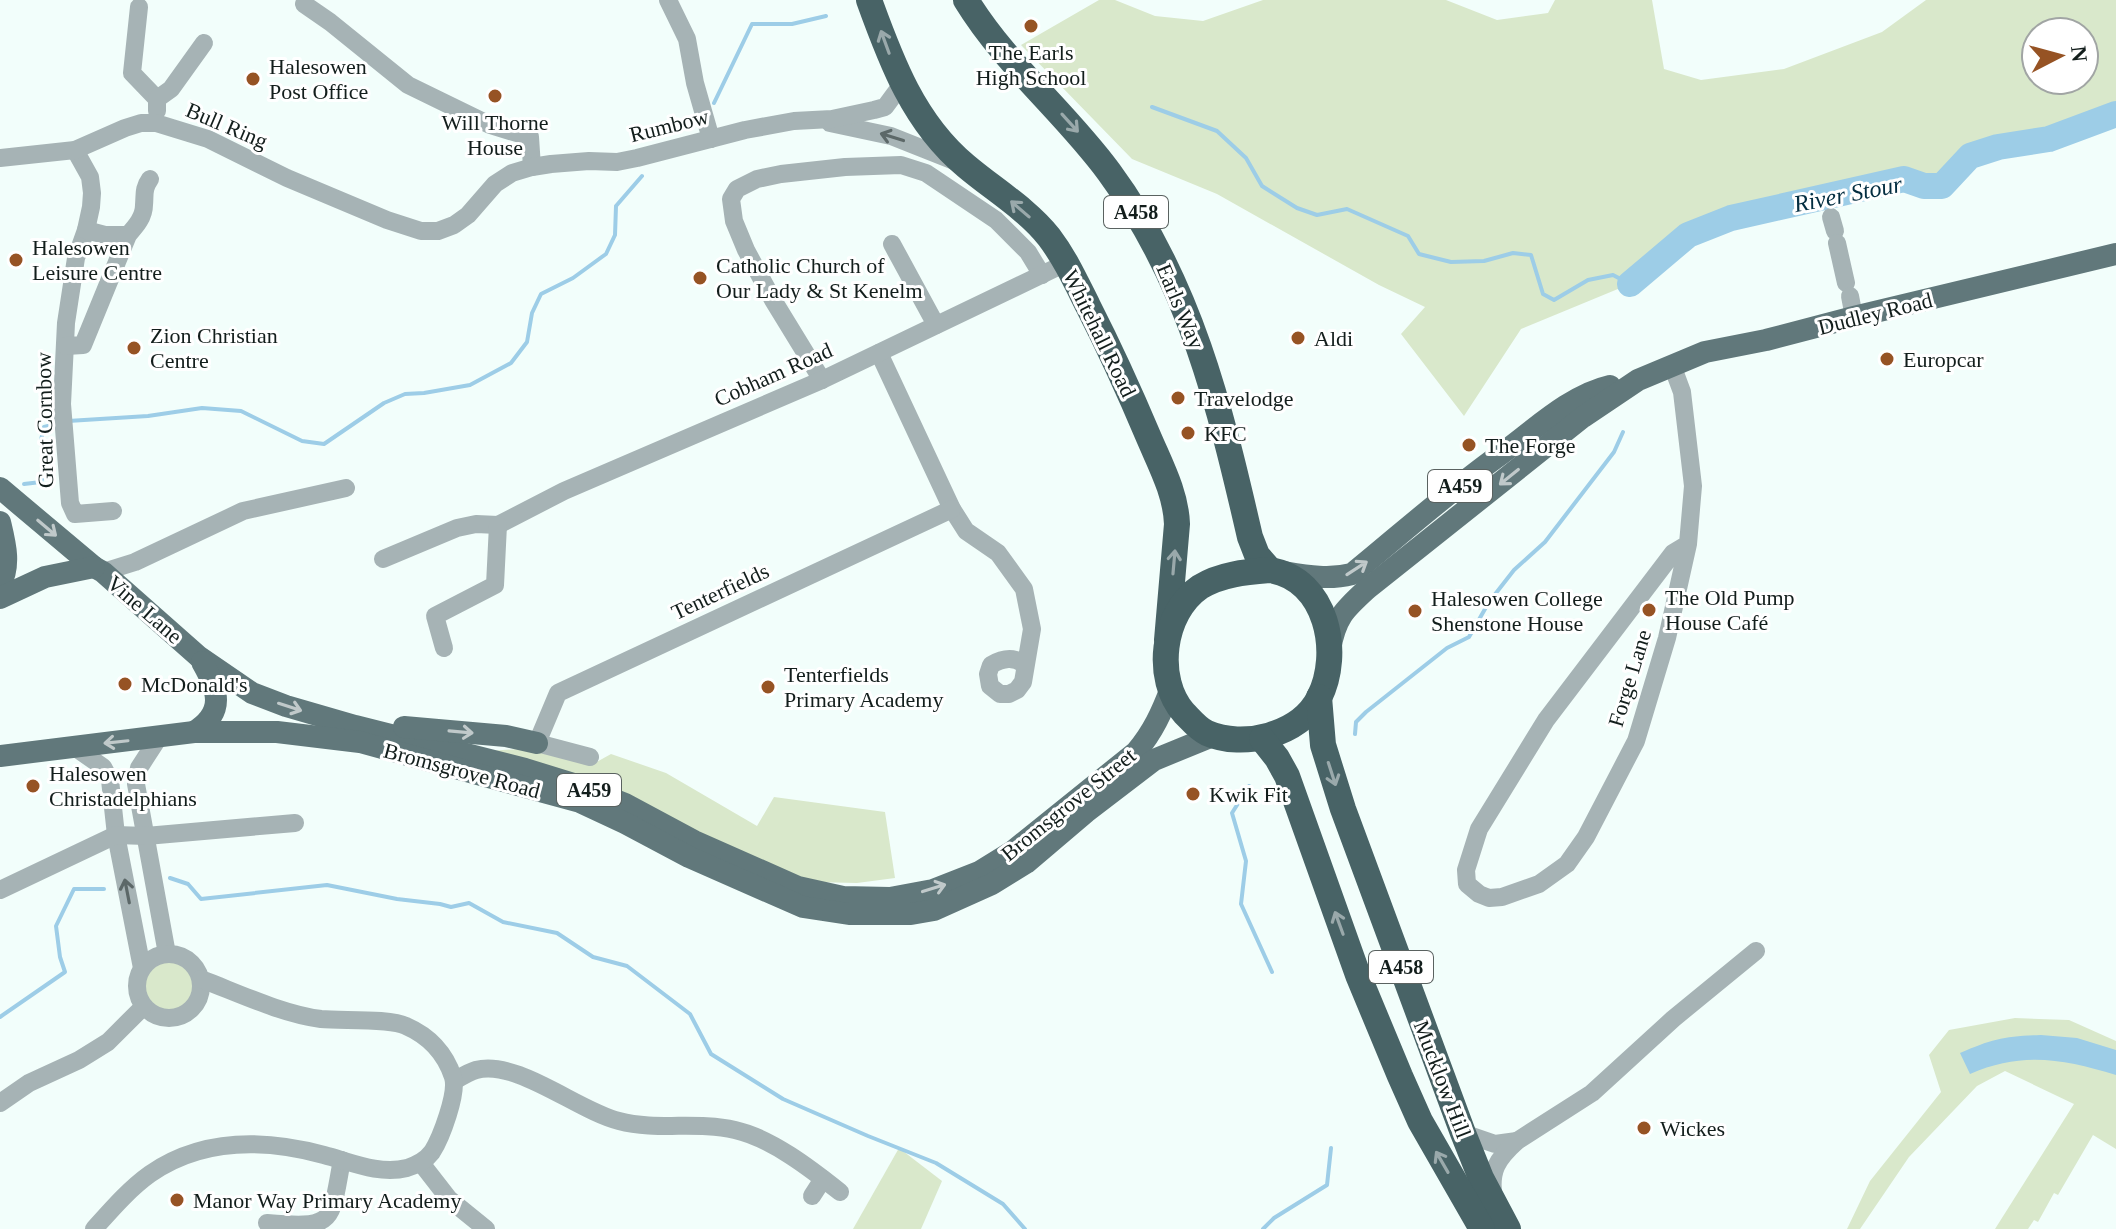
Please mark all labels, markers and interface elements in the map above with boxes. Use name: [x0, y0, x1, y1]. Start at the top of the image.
north arrow: [2020, 16, 2100, 96]
marker: The Earls High School: [1022, 17, 1040, 35]
one-way arrow: [877, 30, 891, 55]
place label: The Earls High School: [976, 40, 1086, 90]
text: N: [2066, 45, 2093, 63]
place label: Halesowen Post Office: [269, 54, 368, 104]
marker: Halesowen Post Office: [244, 70, 262, 88]
marker: Will Thorne House: [486, 87, 504, 105]
street label: Bull Ring: [182, 97, 271, 154]
street label: Rumbow: [627, 104, 711, 147]
place label: Will Thorne House: [442, 110, 548, 160]
one-way arrow: [1061, 113, 1079, 133]
one-way arrow: [880, 129, 905, 144]
water label: River Stour: [1791, 171, 1905, 217]
road number: A458: [1104, 196, 1168, 228]
one-way arrow: [1010, 201, 1030, 219]
place label: Halesowen Leisure Centre: [32, 235, 162, 285]
marker: Halesowen Leisure Centre: [7, 251, 25, 269]
place label: Catholic Church of Our Lady & St Kenelm: [716, 253, 923, 303]
street label: Earls Way: [1151, 260, 1210, 353]
street label: Whitehall Road: [1058, 265, 1141, 401]
marker: Catholic Church of Our Lady & St Kenelm: [691, 269, 709, 287]
street label: Dudley Road: [1815, 287, 1935, 340]
place label: Zion Christian Centre: [150, 323, 278, 373]
place label: Aldi: [1314, 326, 1353, 351]
marker: Aldi: [1289, 329, 1307, 347]
street label: Cobham Road: [710, 337, 836, 412]
marker: Zion Christian Centre: [125, 339, 143, 357]
place label: Europcar: [1903, 347, 1984, 372]
marker: Europcar: [1878, 350, 1896, 368]
street label: Great Cornbow: [31, 352, 58, 488]
place label: Travelodge: [1194, 386, 1293, 411]
marker: Travelodge: [1169, 389, 1187, 407]
place label: KFC: [1204, 421, 1247, 446]
marker: KFC: [1179, 424, 1197, 442]
place label: The Forge: [1485, 433, 1576, 458]
marker: The Forge: [1460, 436, 1478, 454]
one-way arrow: [1499, 468, 1519, 486]
road number: A459: [1428, 470, 1492, 502]
one-way arrow: [37, 519, 57, 537]
one-way arrow: [1167, 549, 1182, 576]
street label: Tenterfields: [667, 558, 773, 625]
one-way arrow: [1345, 560, 1367, 577]
street label: Vine Lane: [102, 570, 187, 649]
place label: The Old Pump House Café: [1665, 585, 1795, 635]
place label: Halesowen College Shenstone House: [1431, 586, 1603, 636]
marker: The Old Pump House Café: [1640, 601, 1658, 619]
marker: Halesowen College Shenstone House: [1406, 602, 1424, 620]
street label: Forge Lane: [1603, 626, 1656, 730]
place label: Tenterfields Primary Academy: [784, 662, 943, 712]
place label: McDonald's: [141, 672, 248, 697]
marker: McDonald's: [116, 675, 134, 693]
marker: Tenterfields Primary Academy: [759, 678, 777, 696]
one-way arrow: [277, 700, 302, 715]
one-way arrow: [447, 725, 473, 740]
one-way arrow: [103, 734, 130, 749]
street label: Bromsgrove Road: [381, 738, 543, 803]
street label: Bromsgrove Street: [996, 743, 1141, 866]
one-way arrow: [1325, 760, 1340, 786]
place label: Halesowen Christadelphians: [49, 761, 197, 811]
road number: A459: [557, 774, 621, 806]
marker: Halesowen Christadelphians: [24, 777, 42, 795]
place label: Kwik Fit: [1209, 782, 1288, 807]
marker: Kwik Fit: [1184, 785, 1202, 803]
one-way arrow: [119, 879, 134, 905]
one-way arrow: [921, 880, 947, 895]
one-way arrow: [1331, 912, 1345, 936]
road number: A458: [1369, 951, 1433, 983]
street label: Mucklow Hill: [1409, 1017, 1476, 1142]
place label: Wickes: [1660, 1116, 1725, 1141]
marker: Wickes: [1635, 1119, 1653, 1137]
one-way arrow: [1434, 1150, 1449, 1174]
place label: Manor Way Primary Academy: [193, 1188, 461, 1213]
marker: Manor Way Primary Academy: [168, 1191, 186, 1209]

